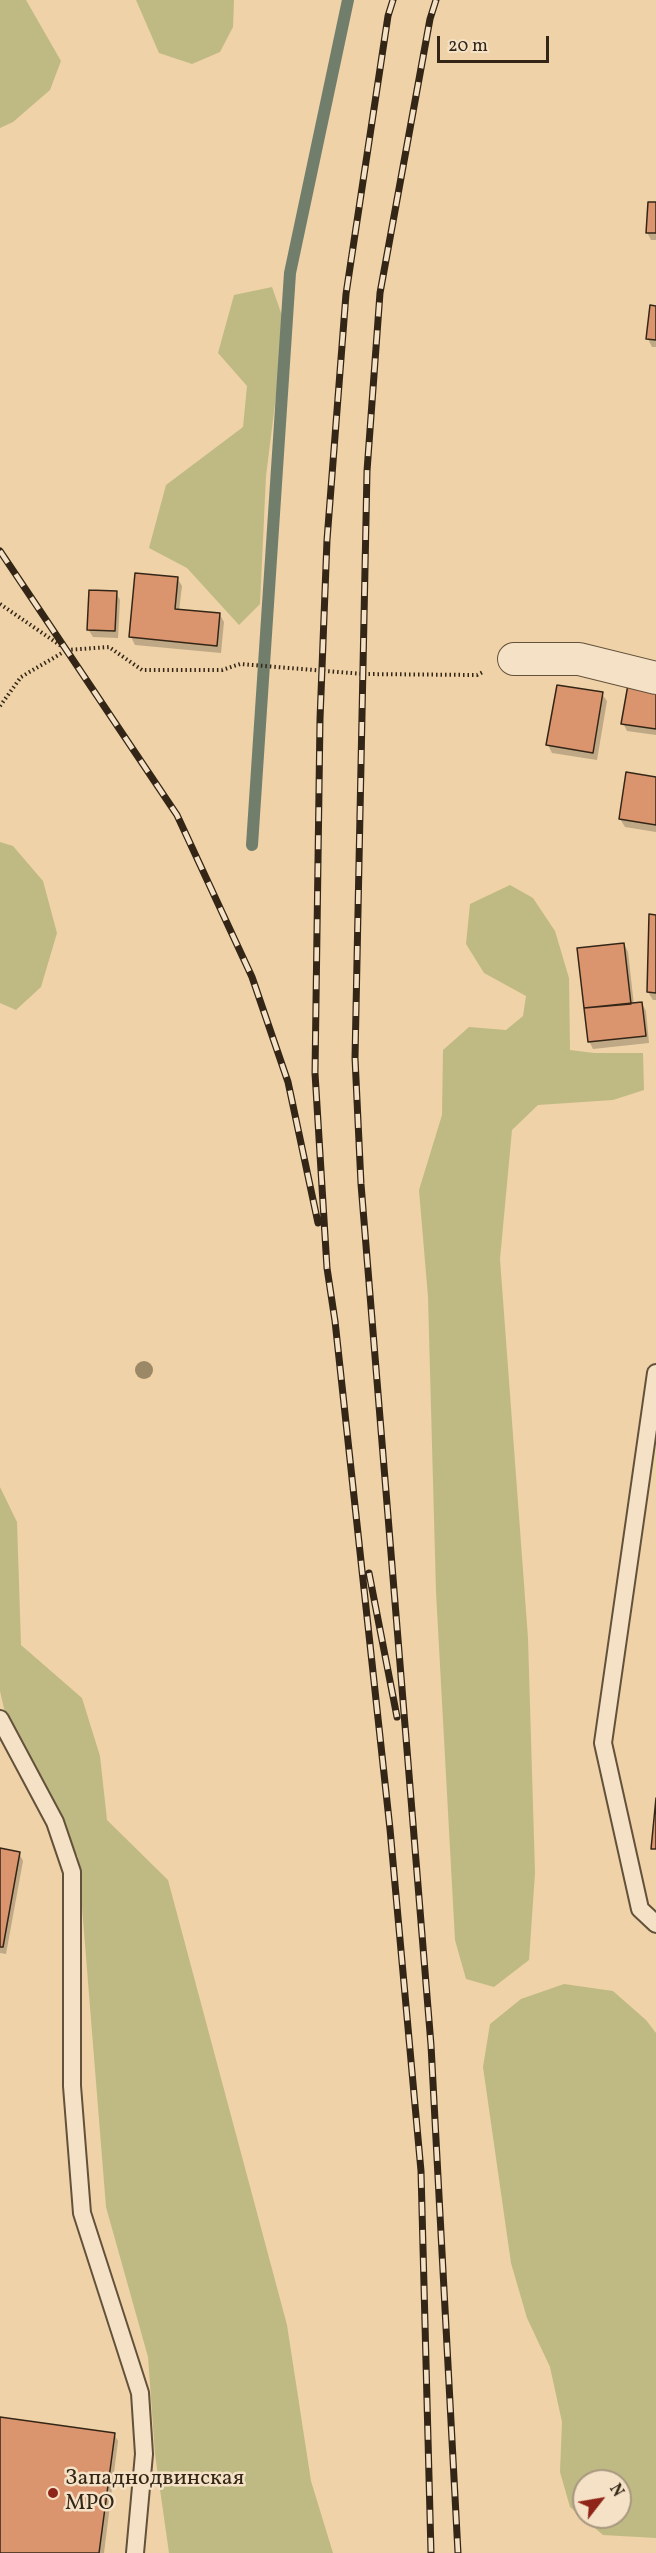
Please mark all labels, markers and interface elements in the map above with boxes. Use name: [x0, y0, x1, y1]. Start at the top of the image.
scale bar: [440, 24, 552, 62]
text: 20 m: [448, 34, 488, 59]
place label: Западнодвинская МРО: [65, 2467, 244, 2518]
north arrow: [572, 2469, 632, 2529]
text: N: [603, 2480, 628, 2501]
marker: Западнодвинская МРО: [46, 2486, 60, 2500]

